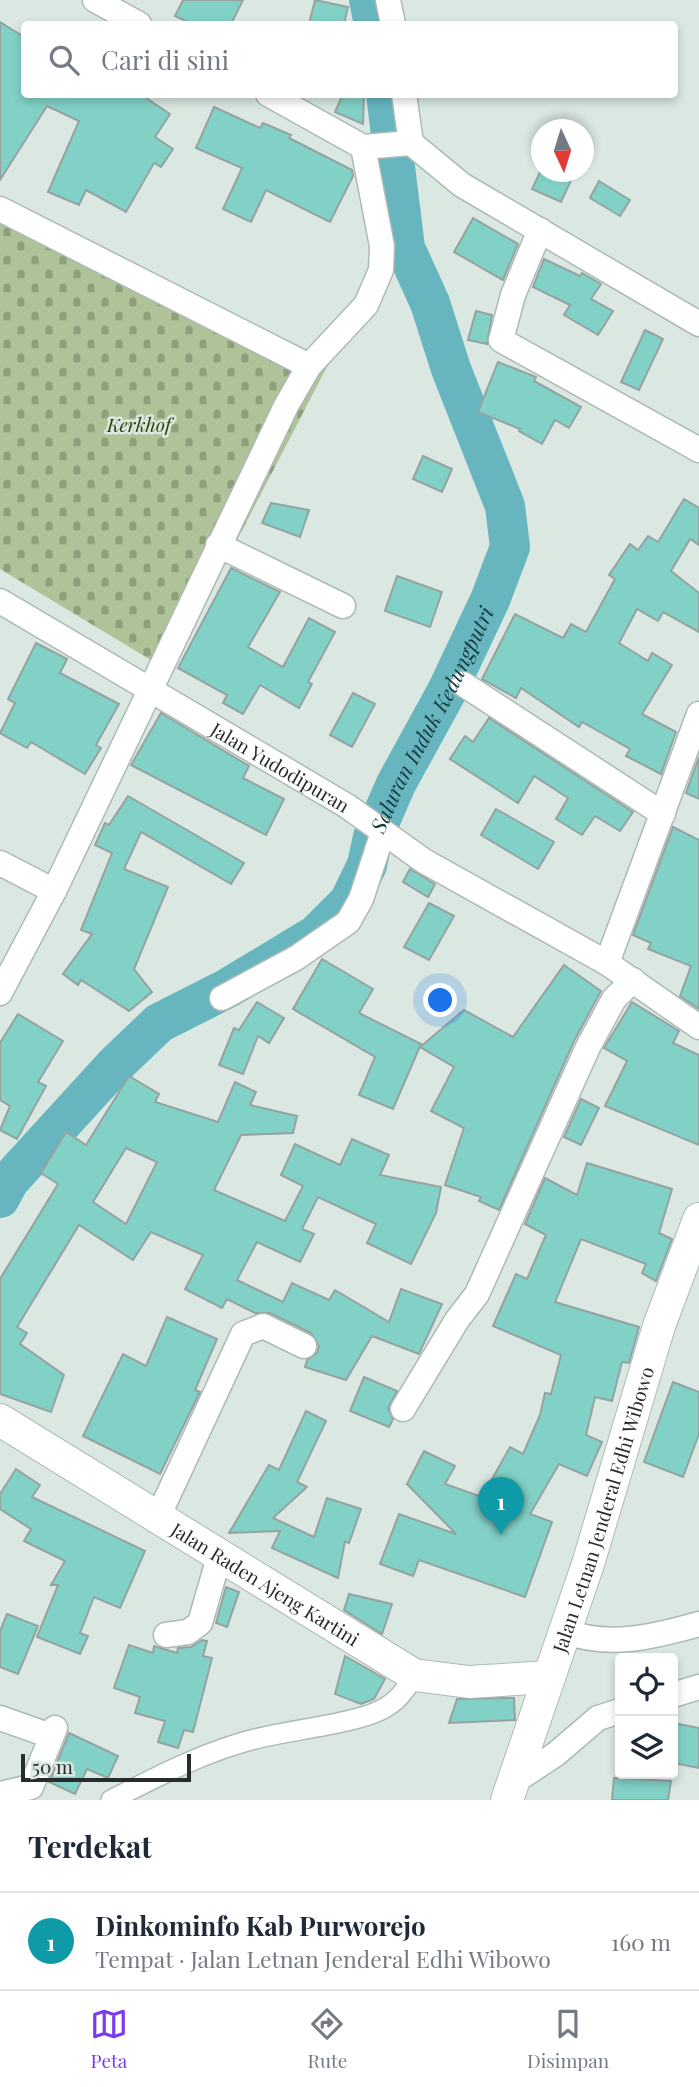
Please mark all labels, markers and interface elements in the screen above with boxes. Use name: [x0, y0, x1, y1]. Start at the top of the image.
search box: [21, 21, 678, 98]
icon: search: [45, 41, 83, 79]
text: Cari di sini: [101, 42, 229, 77]
north arrow: [531, 119, 594, 182]
park label: Kerkhof: [106, 411, 175, 437]
water label: Saluran Induk Kedungputri: [362, 601, 499, 838]
street label: Jalan Yudodipuran: [206, 715, 355, 818]
your location: [423, 983, 457, 1017]
street label: Jalan Letnan Jenderal Edhi Wibowo: [545, 1363, 659, 1657]
pin: 1: [478, 1477, 524, 1535]
street label: Jalan Raden Ajeng Kartini: [166, 1515, 365, 1652]
map controls: [615, 1653, 678, 1779]
button: locate: [615, 1653, 678, 1716]
button: layers: [615, 1716, 678, 1779]
scale bar: [21, 1751, 191, 1783]
text: 50 m: [32, 1753, 73, 1779]
text: Terdekat: [28, 1826, 152, 1866]
text: Dinkominfo Kab Purworejo: [95, 1908, 426, 1943]
text: 1: [47, 1926, 55, 1957]
text: 160 m: [611, 1926, 671, 1957]
text: Tempat · Jalan Letnan Jenderal Edhi Wibowo: [95, 1943, 551, 1974]
tab: Peta: [90, 2005, 128, 2073]
tab: Rute: [308, 2005, 347, 2073]
tab: Disimpan: [527, 2005, 609, 2073]

